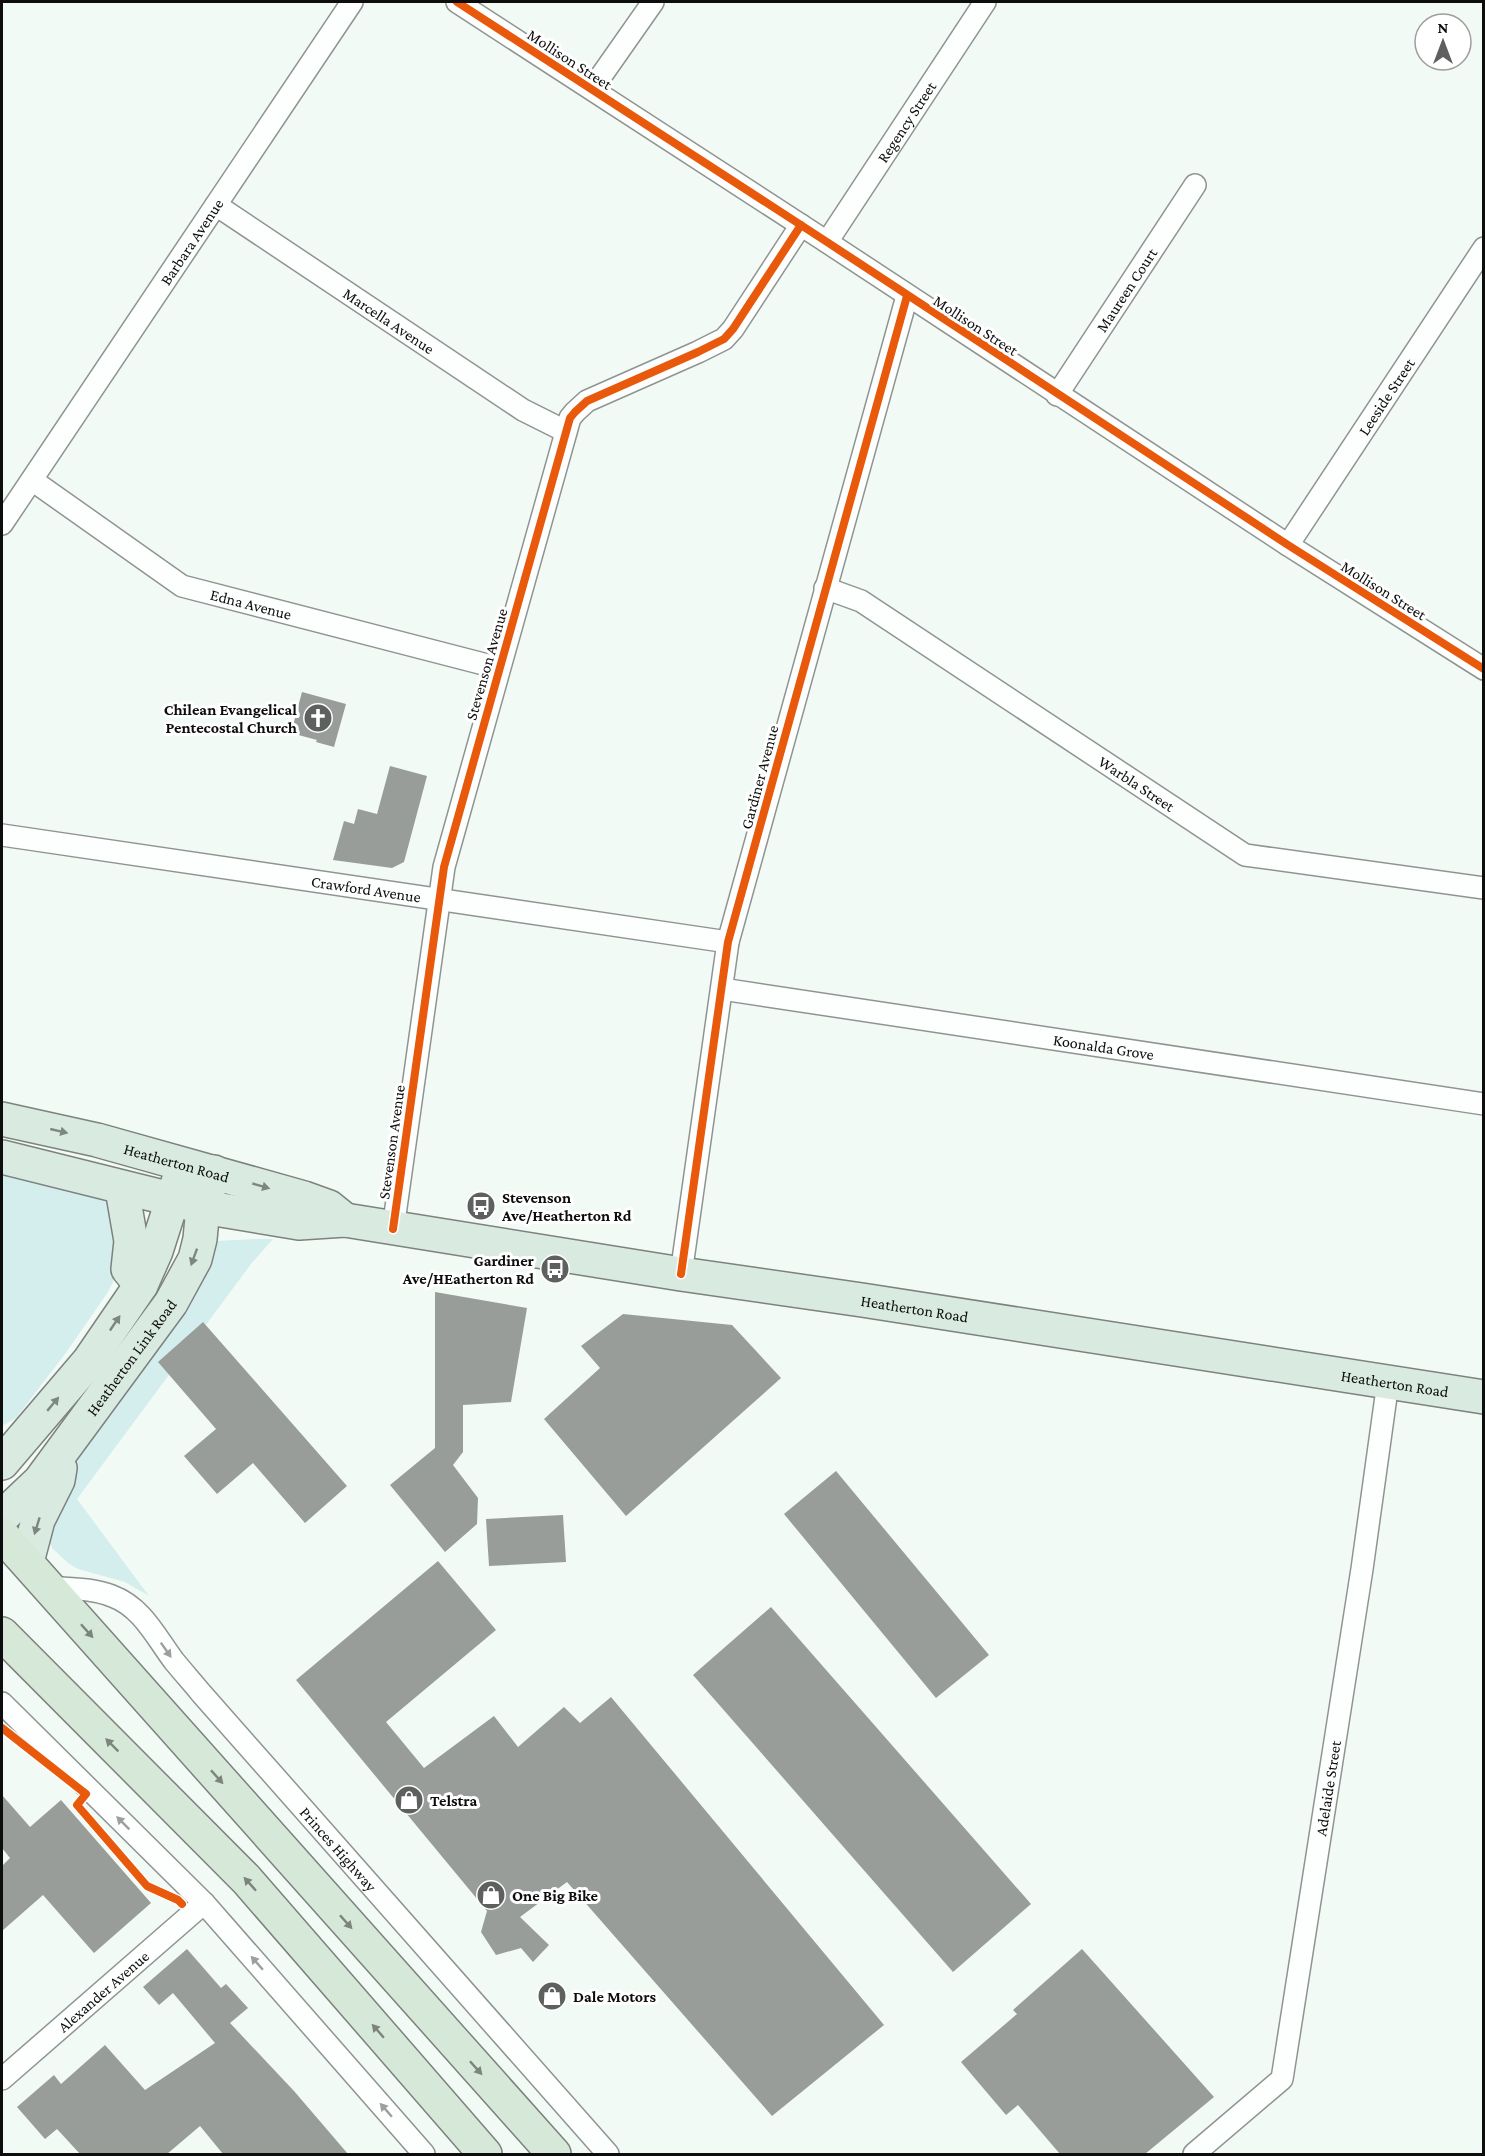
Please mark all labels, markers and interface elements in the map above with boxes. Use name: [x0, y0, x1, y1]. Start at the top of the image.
north arrow: [1413, 12, 1473, 72]
text: N: [1438, 19, 1449, 36]
street label: Mollison Street: [524, 26, 616, 93]
street label: Regency Street: [874, 78, 940, 166]
street label: Barbara Avenue: [157, 195, 227, 288]
street label: Maureen Court: [1093, 244, 1161, 335]
street label: Marcella Avenue: [340, 285, 437, 357]
street label: Mollison Street: [930, 292, 1022, 359]
street label: Leeside Street: [1355, 355, 1418, 438]
street label: Mollison Street: [1338, 557, 1430, 624]
street label: Edna Avenue: [209, 586, 293, 623]
street label: Stevenson Avenue: [462, 606, 511, 722]
place label: Chilean Evangelical Pentecostal Church: [164, 701, 297, 736]
church icon: Chilean Evangelical Pentecostal Church: [302, 702, 334, 734]
street label: Gardiner Avenue: [737, 723, 782, 831]
street label: Warbla Street: [1095, 753, 1178, 815]
street label: Crawford Avenue: [310, 873, 422, 906]
street label: Koonalda Grove: [1052, 1031, 1155, 1063]
street label: Stevenson Avenue: [375, 1084, 408, 1200]
one-way arrow: [49, 1127, 68, 1136]
street label: Heatherton Road: [122, 1140, 232, 1186]
one-way arrow: [252, 1181, 270, 1191]
place label: Stevenson Ave/Heatherton Rd: [501, 1189, 632, 1224]
bus stop icon: Stevenson Ave/Heatherton Rd: [465, 1190, 497, 1222]
one-way arrow: [189, 1248, 199, 1266]
place label: Gardiner Ave/HEatherton Rd: [402, 1252, 535, 1287]
bus stop icon: Gardiner Ave/HEatherton Rd: [539, 1253, 571, 1285]
street label: Heatherton Road: [860, 1292, 970, 1326]
street label: Heatherton Link Road: [83, 1296, 180, 1419]
one-way arrow: [109, 1315, 120, 1331]
street label: Heatherton Road: [1340, 1367, 1450, 1400]
one-way arrow: [47, 1396, 59, 1411]
one-way arrow: [32, 1517, 41, 1535]
one-way arrow: [80, 1623, 93, 1638]
one-way arrow: [160, 1641, 172, 1657]
one-way arrow: [106, 1739, 120, 1753]
street label: Adelaide Street: [1312, 1739, 1344, 1837]
one-way arrow: [210, 1769, 224, 1784]
shop icon: Telstra: [393, 1784, 425, 1816]
place label: Telstra: [430, 1792, 477, 1809]
street label: Princes Highway: [297, 1804, 380, 1896]
one-way arrow: [116, 1816, 130, 1830]
one-way arrow: [244, 1877, 257, 1892]
shop icon: One Big Bike: [475, 1879, 507, 1911]
place label: One Big Bike: [512, 1887, 599, 1904]
one-way arrow: [339, 1914, 352, 1929]
street label: Alexander Avenue: [54, 1947, 152, 2035]
one-way arrow: [250, 1956, 264, 1971]
shop icon: Dale Motors: [536, 1980, 568, 2012]
place label: Dale Motors: [573, 1988, 656, 2005]
one-way arrow: [372, 2024, 385, 2039]
one-way arrow: [469, 2060, 483, 2075]
one-way arrow: [380, 2103, 393, 2118]

